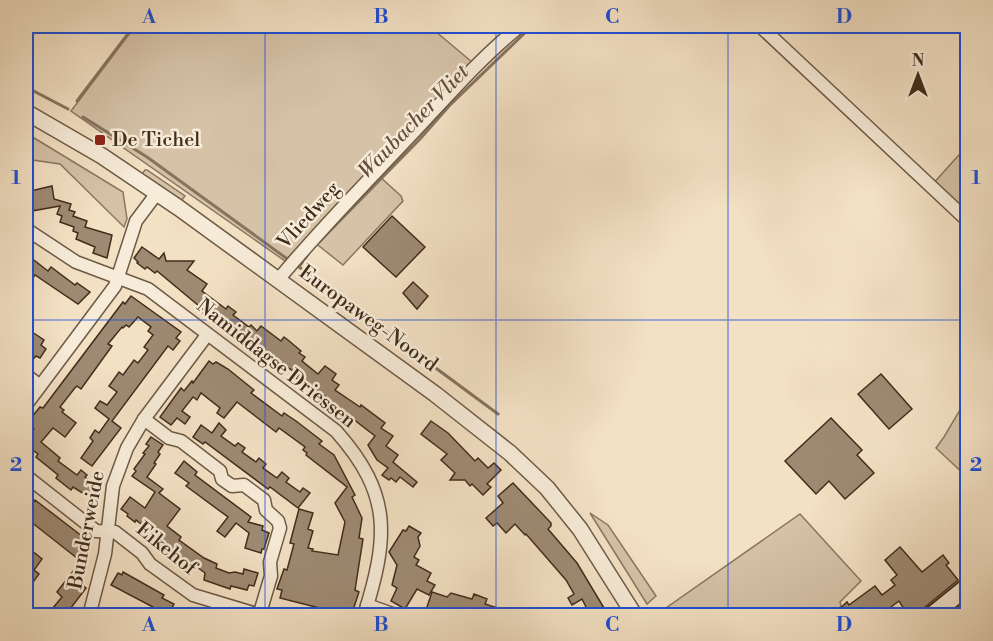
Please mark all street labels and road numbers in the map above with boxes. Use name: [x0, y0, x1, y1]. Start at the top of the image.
street label: Vliedweg: [271, 176, 346, 256]
street label: Europaweg-Noord: [294, 260, 443, 378]
street label: Namiddagse Driessen: [191, 294, 361, 434]
street label: Bunderweide: [63, 469, 111, 592]
street label: Eikehof: [131, 517, 202, 581]

